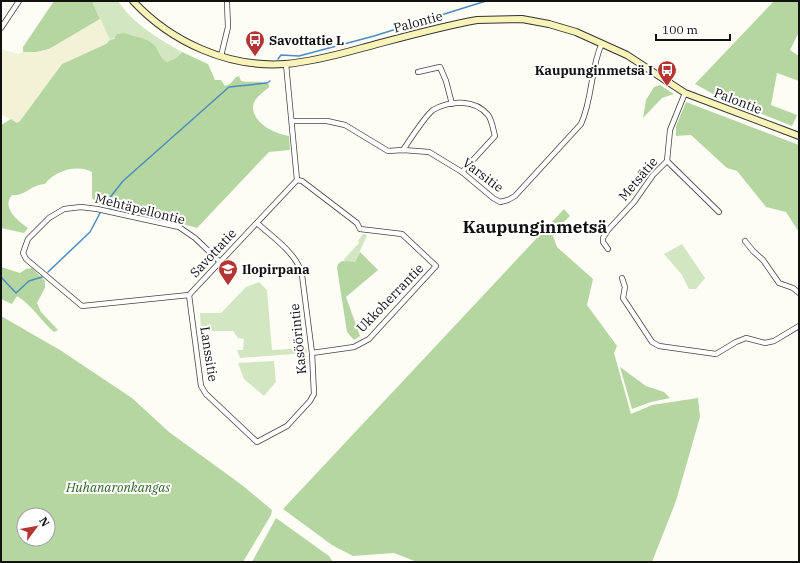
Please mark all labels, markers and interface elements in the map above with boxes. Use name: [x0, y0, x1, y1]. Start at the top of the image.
street label: Palontie: [392, 7, 444, 37]
scale bar: [656, 16, 730, 42]
text: 100 m: [662, 22, 698, 37]
bus stop icon: Savottatie L: [244, 29, 266, 57]
place label: Savottatie L: [269, 32, 344, 49]
bus stop icon: Kaupunginmetsä I: [656, 59, 678, 87]
place label: Kaupunginmetsä I: [535, 62, 653, 79]
street label: Palontie: [712, 84, 765, 118]
street label: Varsitie: [459, 154, 507, 196]
street label: Metsätie: [615, 154, 661, 204]
street label: Mehtäpellontie: [93, 190, 187, 228]
district label: Kaupunginmetsä: [463, 216, 607, 238]
street label: Savottatie: [186, 225, 240, 281]
school or university icon: Ilopirpana: [217, 258, 239, 286]
street label: Ukkoherrantie: [353, 260, 427, 336]
place label: Ilopirpana: [242, 261, 310, 278]
street label: Kasöörintie: [286, 303, 310, 375]
street label: Lanssitie: [196, 325, 222, 383]
park label: Huhanaronkangas: [65, 479, 170, 496]
north arrow: [16, 507, 56, 547]
text: N: [36, 514, 53, 529]

